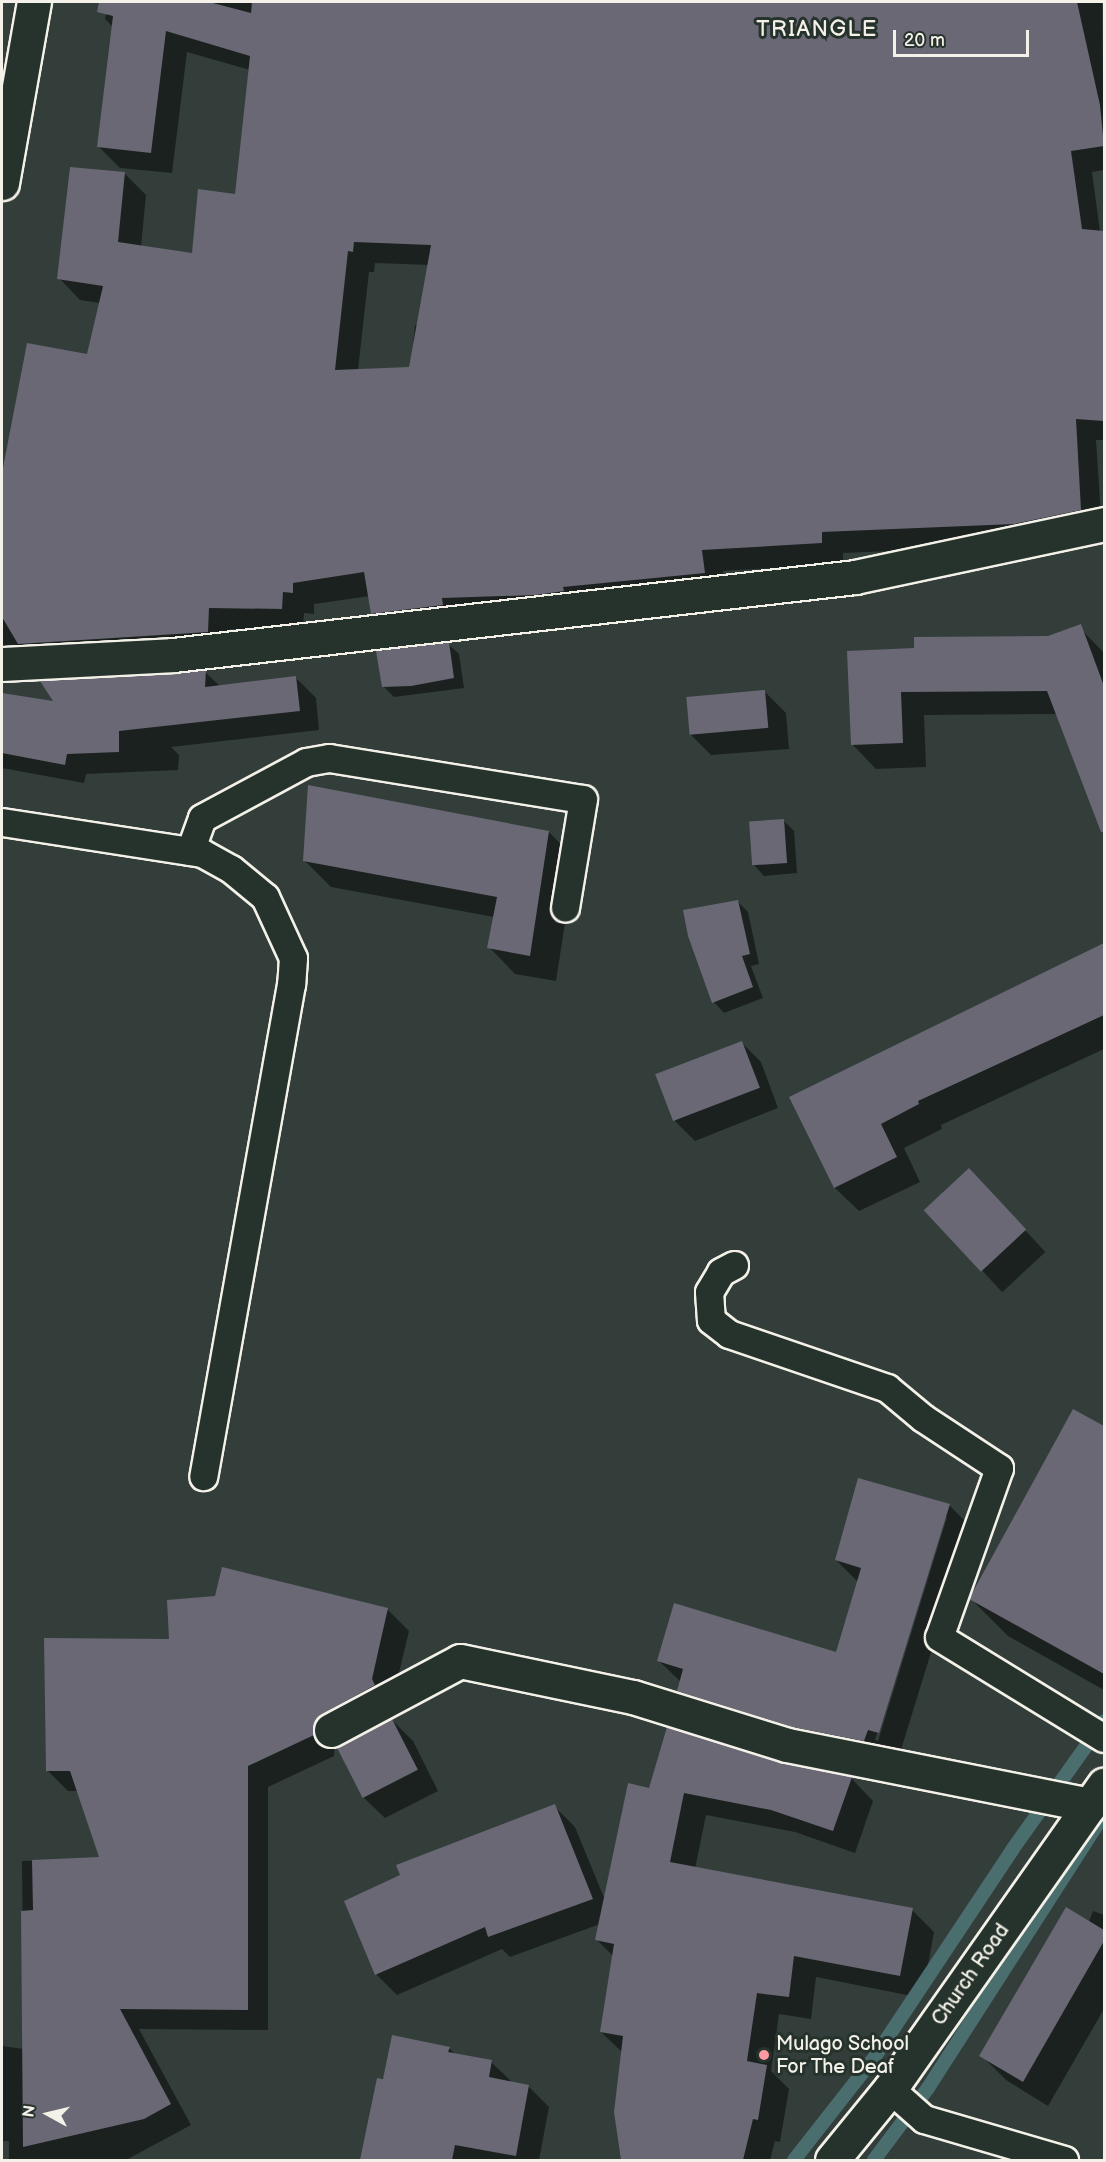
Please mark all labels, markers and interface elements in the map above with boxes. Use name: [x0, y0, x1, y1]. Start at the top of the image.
district label: TRIANGLE: [756, 17, 878, 43]
scale bar: [896, 18, 1032, 56]
text: 20 m: [904, 30, 945, 51]
street label: Church Road: [927, 1920, 1015, 2030]
place label: Mulago School For The Deaf: [776, 2032, 909, 2079]
marker: Mulago School For The Deaf: [757, 2048, 771, 2062]
north arrow: [18, 2084, 78, 2144]
text: N: [19, 2104, 40, 2119]

